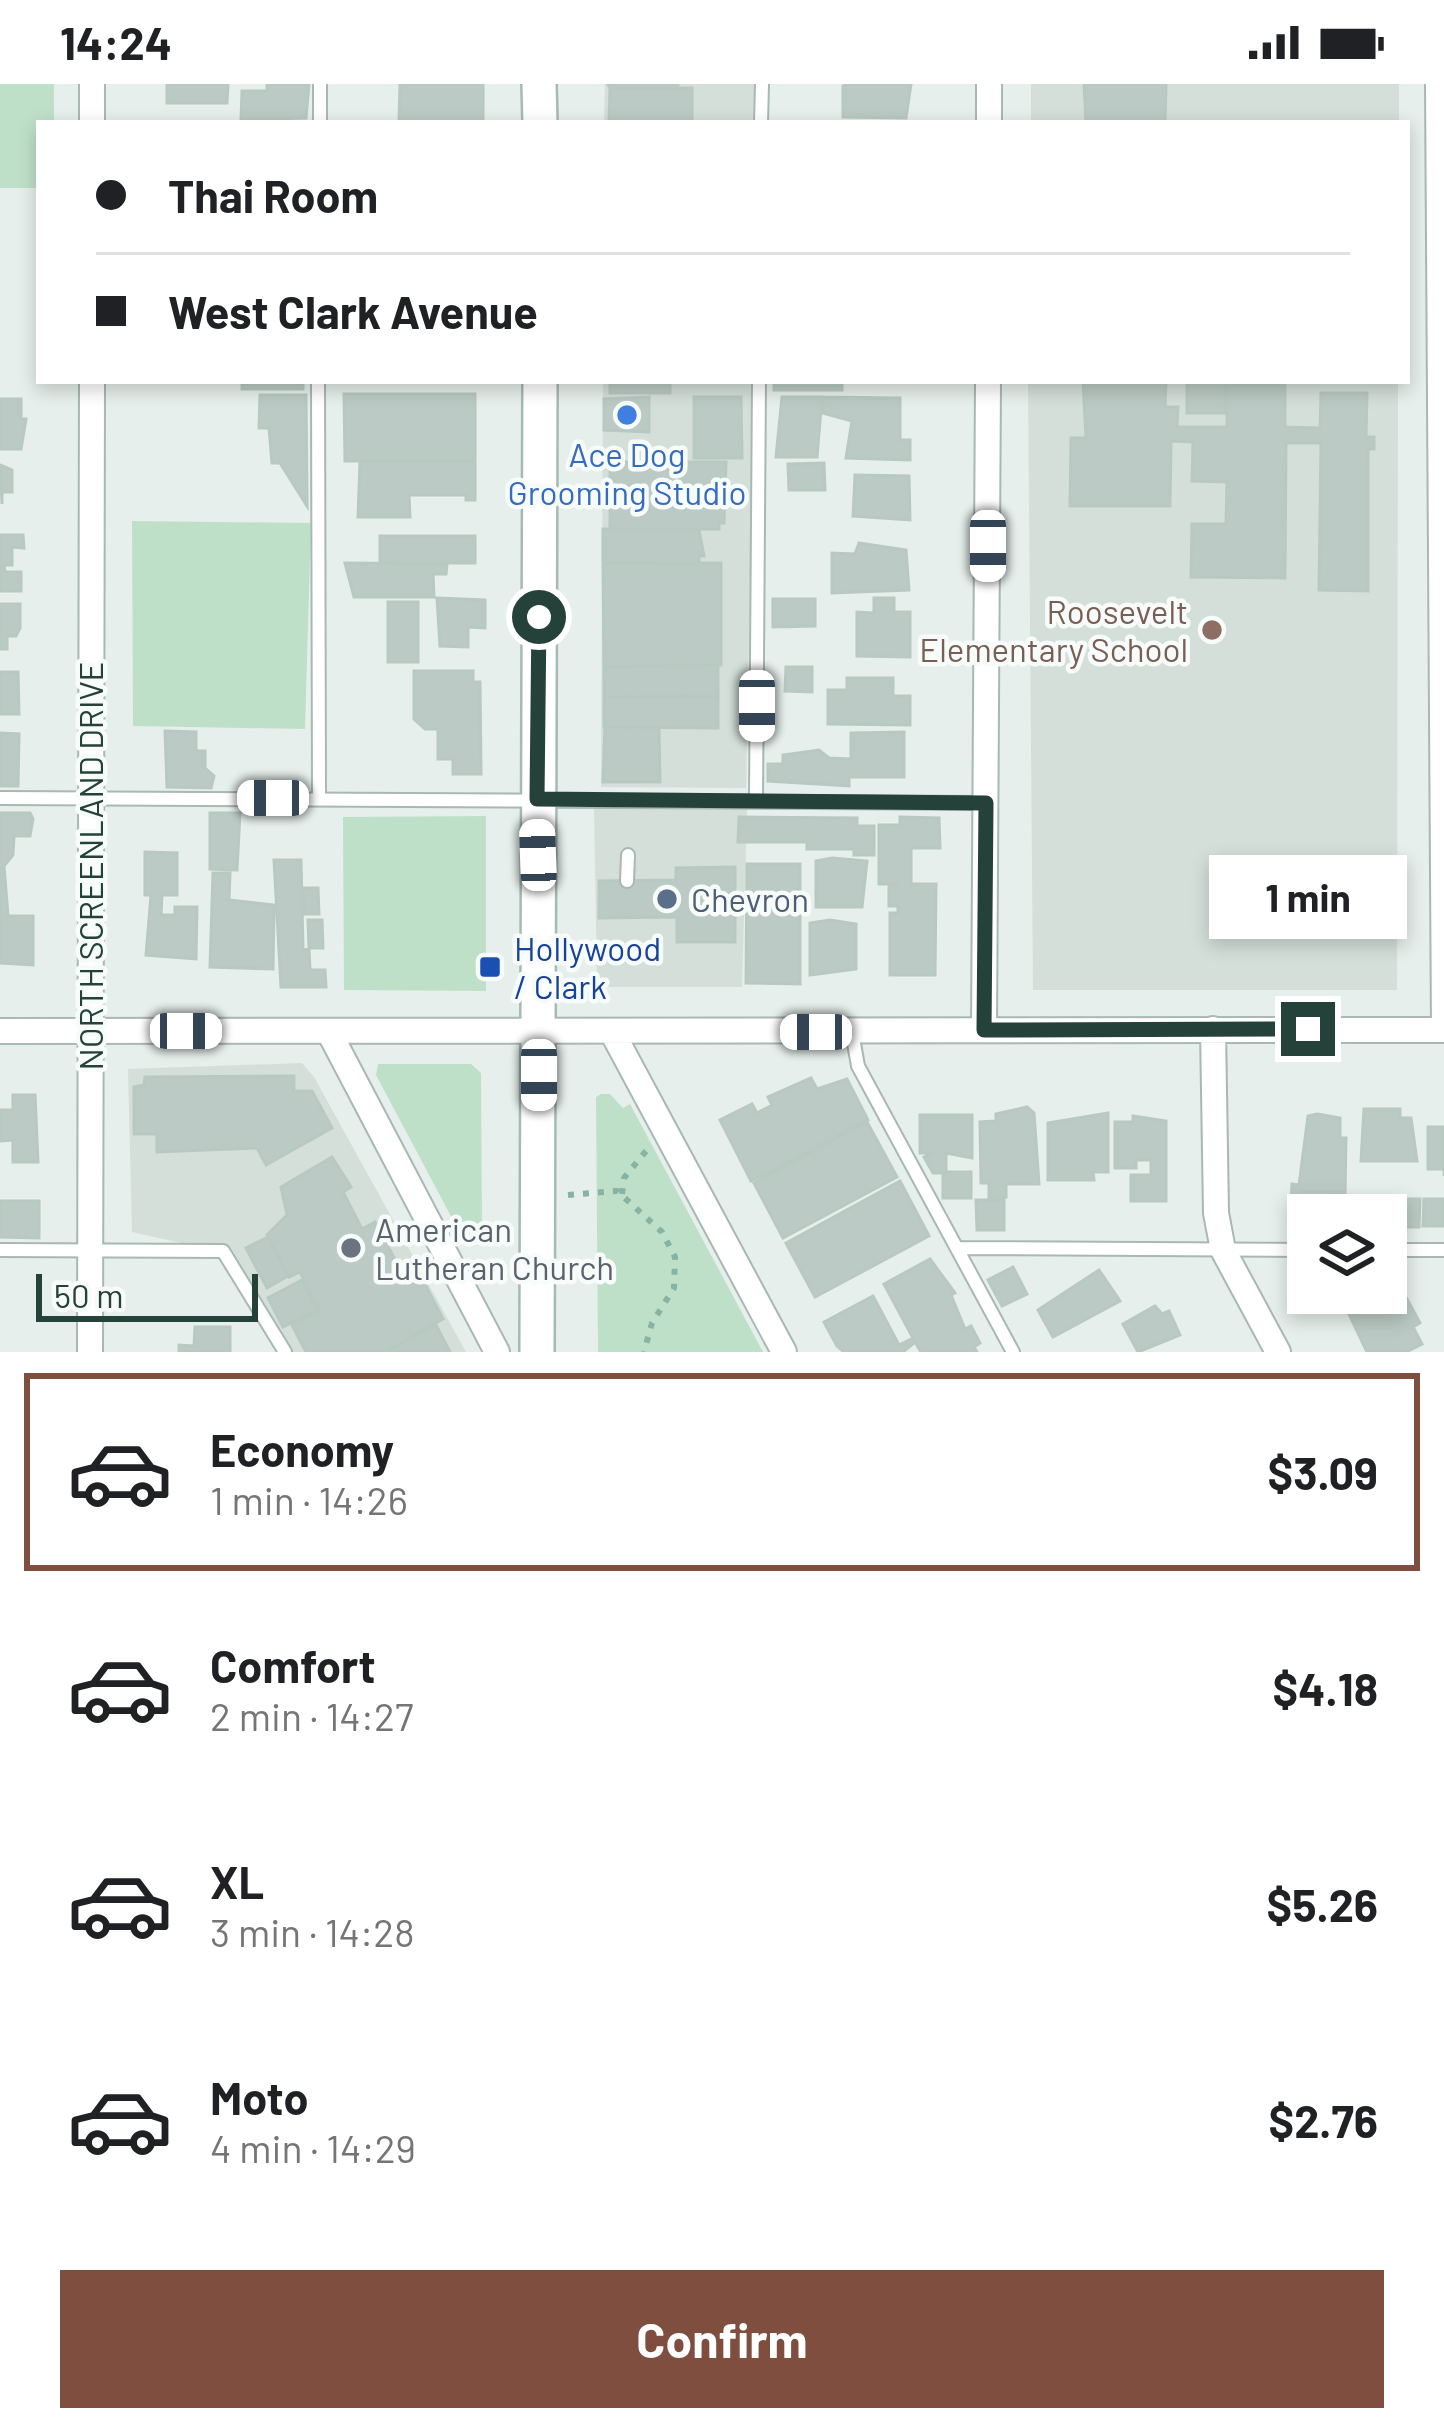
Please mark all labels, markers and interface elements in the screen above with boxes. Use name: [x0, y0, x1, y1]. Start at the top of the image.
text: 14:24: [60, 15, 172, 69]
text: Thai Room: [168, 168, 378, 222]
text: West Clark Avenue: [168, 284, 538, 338]
marker: Ace Dog Grooming Studio: [614, 402, 640, 428]
place label: Ace Dog Grooming Studio: [507, 434, 747, 512]
car: [970, 510, 1006, 582]
route start: [512, 590, 566, 644]
place label: Roosevelt Elementary School: [919, 591, 1188, 669]
marker: Roosevelt Elementary School: [1199, 617, 1225, 643]
street label: NORTH SCREENLAND DRIVE: [70, 662, 110, 1070]
car: [739, 670, 775, 742]
car: [237, 780, 309, 816]
car: [519, 818, 557, 892]
callout: 1 min: [1209, 855, 1407, 939]
text: 1 min: [1265, 873, 1351, 920]
place label: Chevron: [691, 879, 809, 919]
marker: Chevron: [654, 886, 680, 912]
place label: Hollywood / Clark: [514, 928, 661, 1006]
marker: Hollywood / Clark: [477, 954, 503, 980]
route end: [1281, 1002, 1335, 1056]
car: [150, 1013, 222, 1049]
car: [780, 1014, 852, 1050]
car: [521, 1039, 557, 1111]
map controls: [1287, 1194, 1407, 1314]
button: layers: [1287, 1194, 1407, 1314]
place label: American Lutheran Church: [375, 1209, 614, 1287]
marker: American Lutheran Church: [338, 1235, 364, 1261]
scale bar: [36, 1268, 258, 1321]
text: 50 m: [54, 1275, 124, 1315]
icon: car: [66, 1418, 174, 1526]
text: Economy: [210, 1422, 394, 1476]
text: $3.09: [1267, 1445, 1378, 1499]
text: 1 min · 14:26: [210, 1476, 408, 1523]
icon: car: [66, 1634, 174, 1742]
text: Comfort: [210, 1638, 376, 1692]
text: $4.18: [1273, 1661, 1378, 1715]
text: 2 min · 14:27: [210, 1692, 413, 1739]
icon: car: [66, 1850, 174, 1958]
text: XL: [210, 1854, 264, 1908]
text: $5.26: [1266, 1877, 1378, 1931]
text: 3 min · 14:28: [210, 1908, 414, 1955]
icon: car: [66, 2066, 174, 2174]
text: Moto: [210, 2070, 308, 2124]
text: $2.76: [1268, 2093, 1378, 2147]
text: 4 min · 14:29: [210, 2124, 416, 2171]
button: Confirm: [60, 2270, 1384, 2408]

